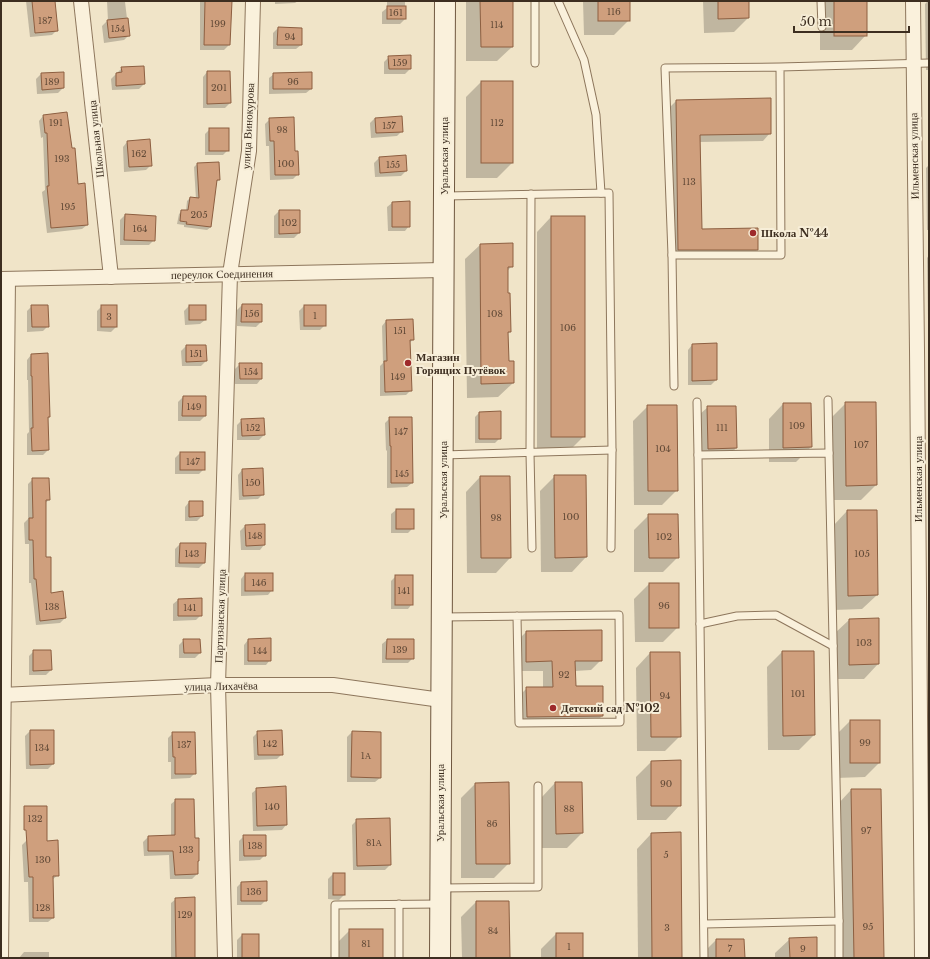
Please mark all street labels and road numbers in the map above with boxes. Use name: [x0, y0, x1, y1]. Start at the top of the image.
street label: улица Винокурова: [239, 82, 257, 170]
street label: Школьная улица: [85, 99, 107, 178]
street label: Ильменская улица: [906, 113, 922, 199]
street label: Уральская улица: [437, 117, 451, 195]
street label: переулок Соединения: [171, 266, 273, 282]
street label: Ильменская улица: [911, 436, 925, 522]
street label: Уральская улица: [436, 441, 450, 519]
street label: Партизанская улица: [211, 569, 229, 663]
street label: улица Лихачёва: [184, 678, 258, 694]
street label: Уральская улица: [433, 764, 447, 842]

